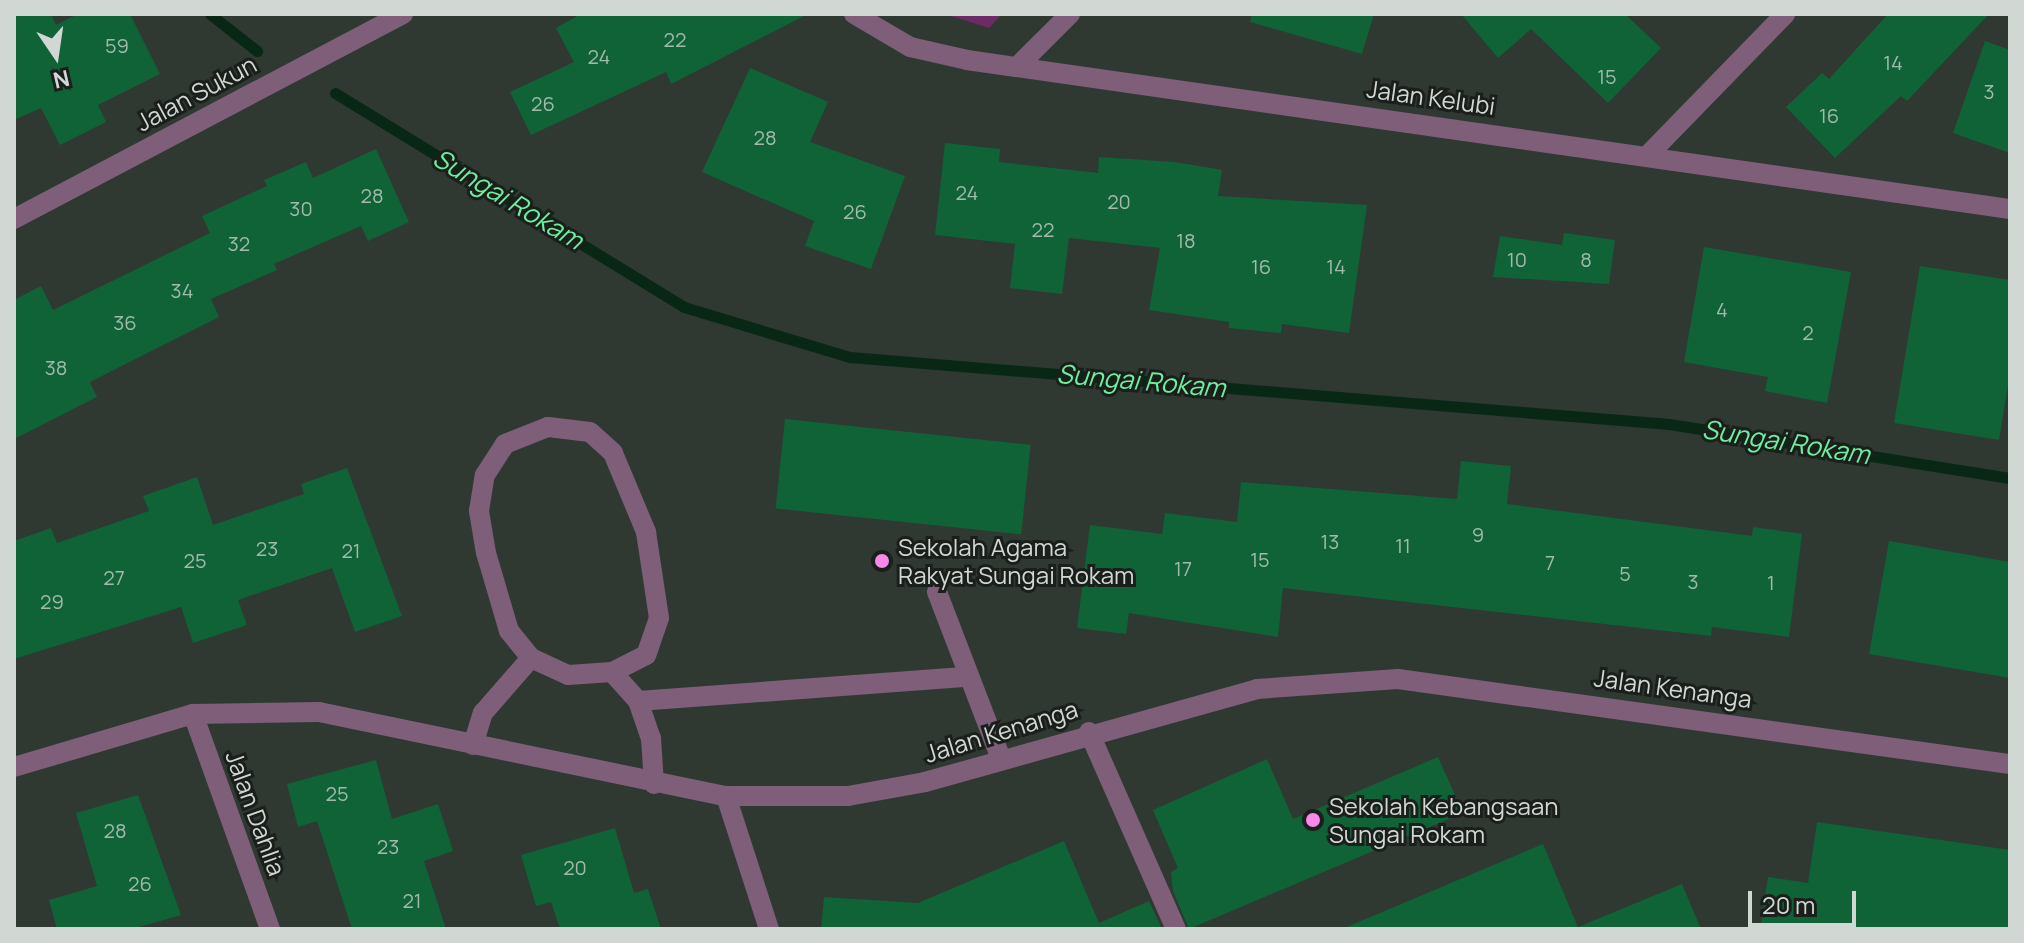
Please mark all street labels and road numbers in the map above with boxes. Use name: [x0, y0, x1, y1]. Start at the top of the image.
street label: Jalan Sukun: [131, 49, 261, 137]
street label: Jalan Kelubi: [1365, 74, 1497, 120]
street label: Jalan Kenanga: [1592, 663, 1754, 713]
street label: Jalan Kenanga: [921, 694, 1081, 768]
street label: Jalan Dahlia: [220, 747, 292, 879]

